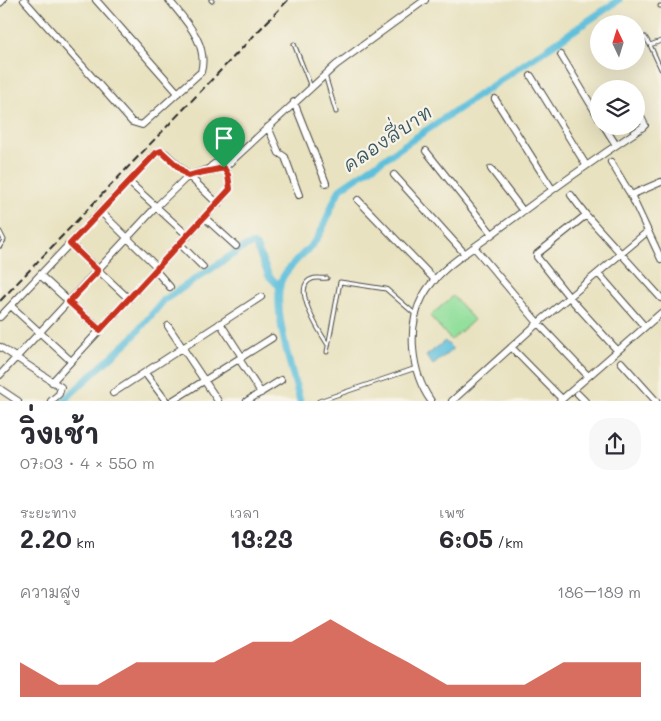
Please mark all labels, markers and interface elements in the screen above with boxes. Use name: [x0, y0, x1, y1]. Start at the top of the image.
north arrow: [590, 15, 645, 70]
map controls: [590, 15, 645, 135]
button: layers: [590, 80, 645, 135]
water label: คลองสี่บาท: [334, 94, 437, 177]
pin: [203, 117, 245, 168]
icon: arrive: [210, 124, 238, 152]
text: วิ่งเช้า: [20, 415, 99, 451]
button: share: [589, 418, 641, 470]
text: 07:03 · 4 × 550 m: [20, 452, 155, 473]
text: ระยะทาง: [20, 503, 77, 522]
text: เวลา: [230, 503, 259, 522]
text: เพซ: [439, 503, 465, 522]
text: 2.20: [20, 522, 72, 554]
text: 13:23: [230, 522, 293, 554]
text: 6:05: [439, 522, 493, 554]
text: km: [72, 533, 95, 552]
text: /km: [493, 533, 524, 552]
text: ความสูง: [20, 581, 80, 602]
text: 186–189 m: [557, 581, 641, 602]

